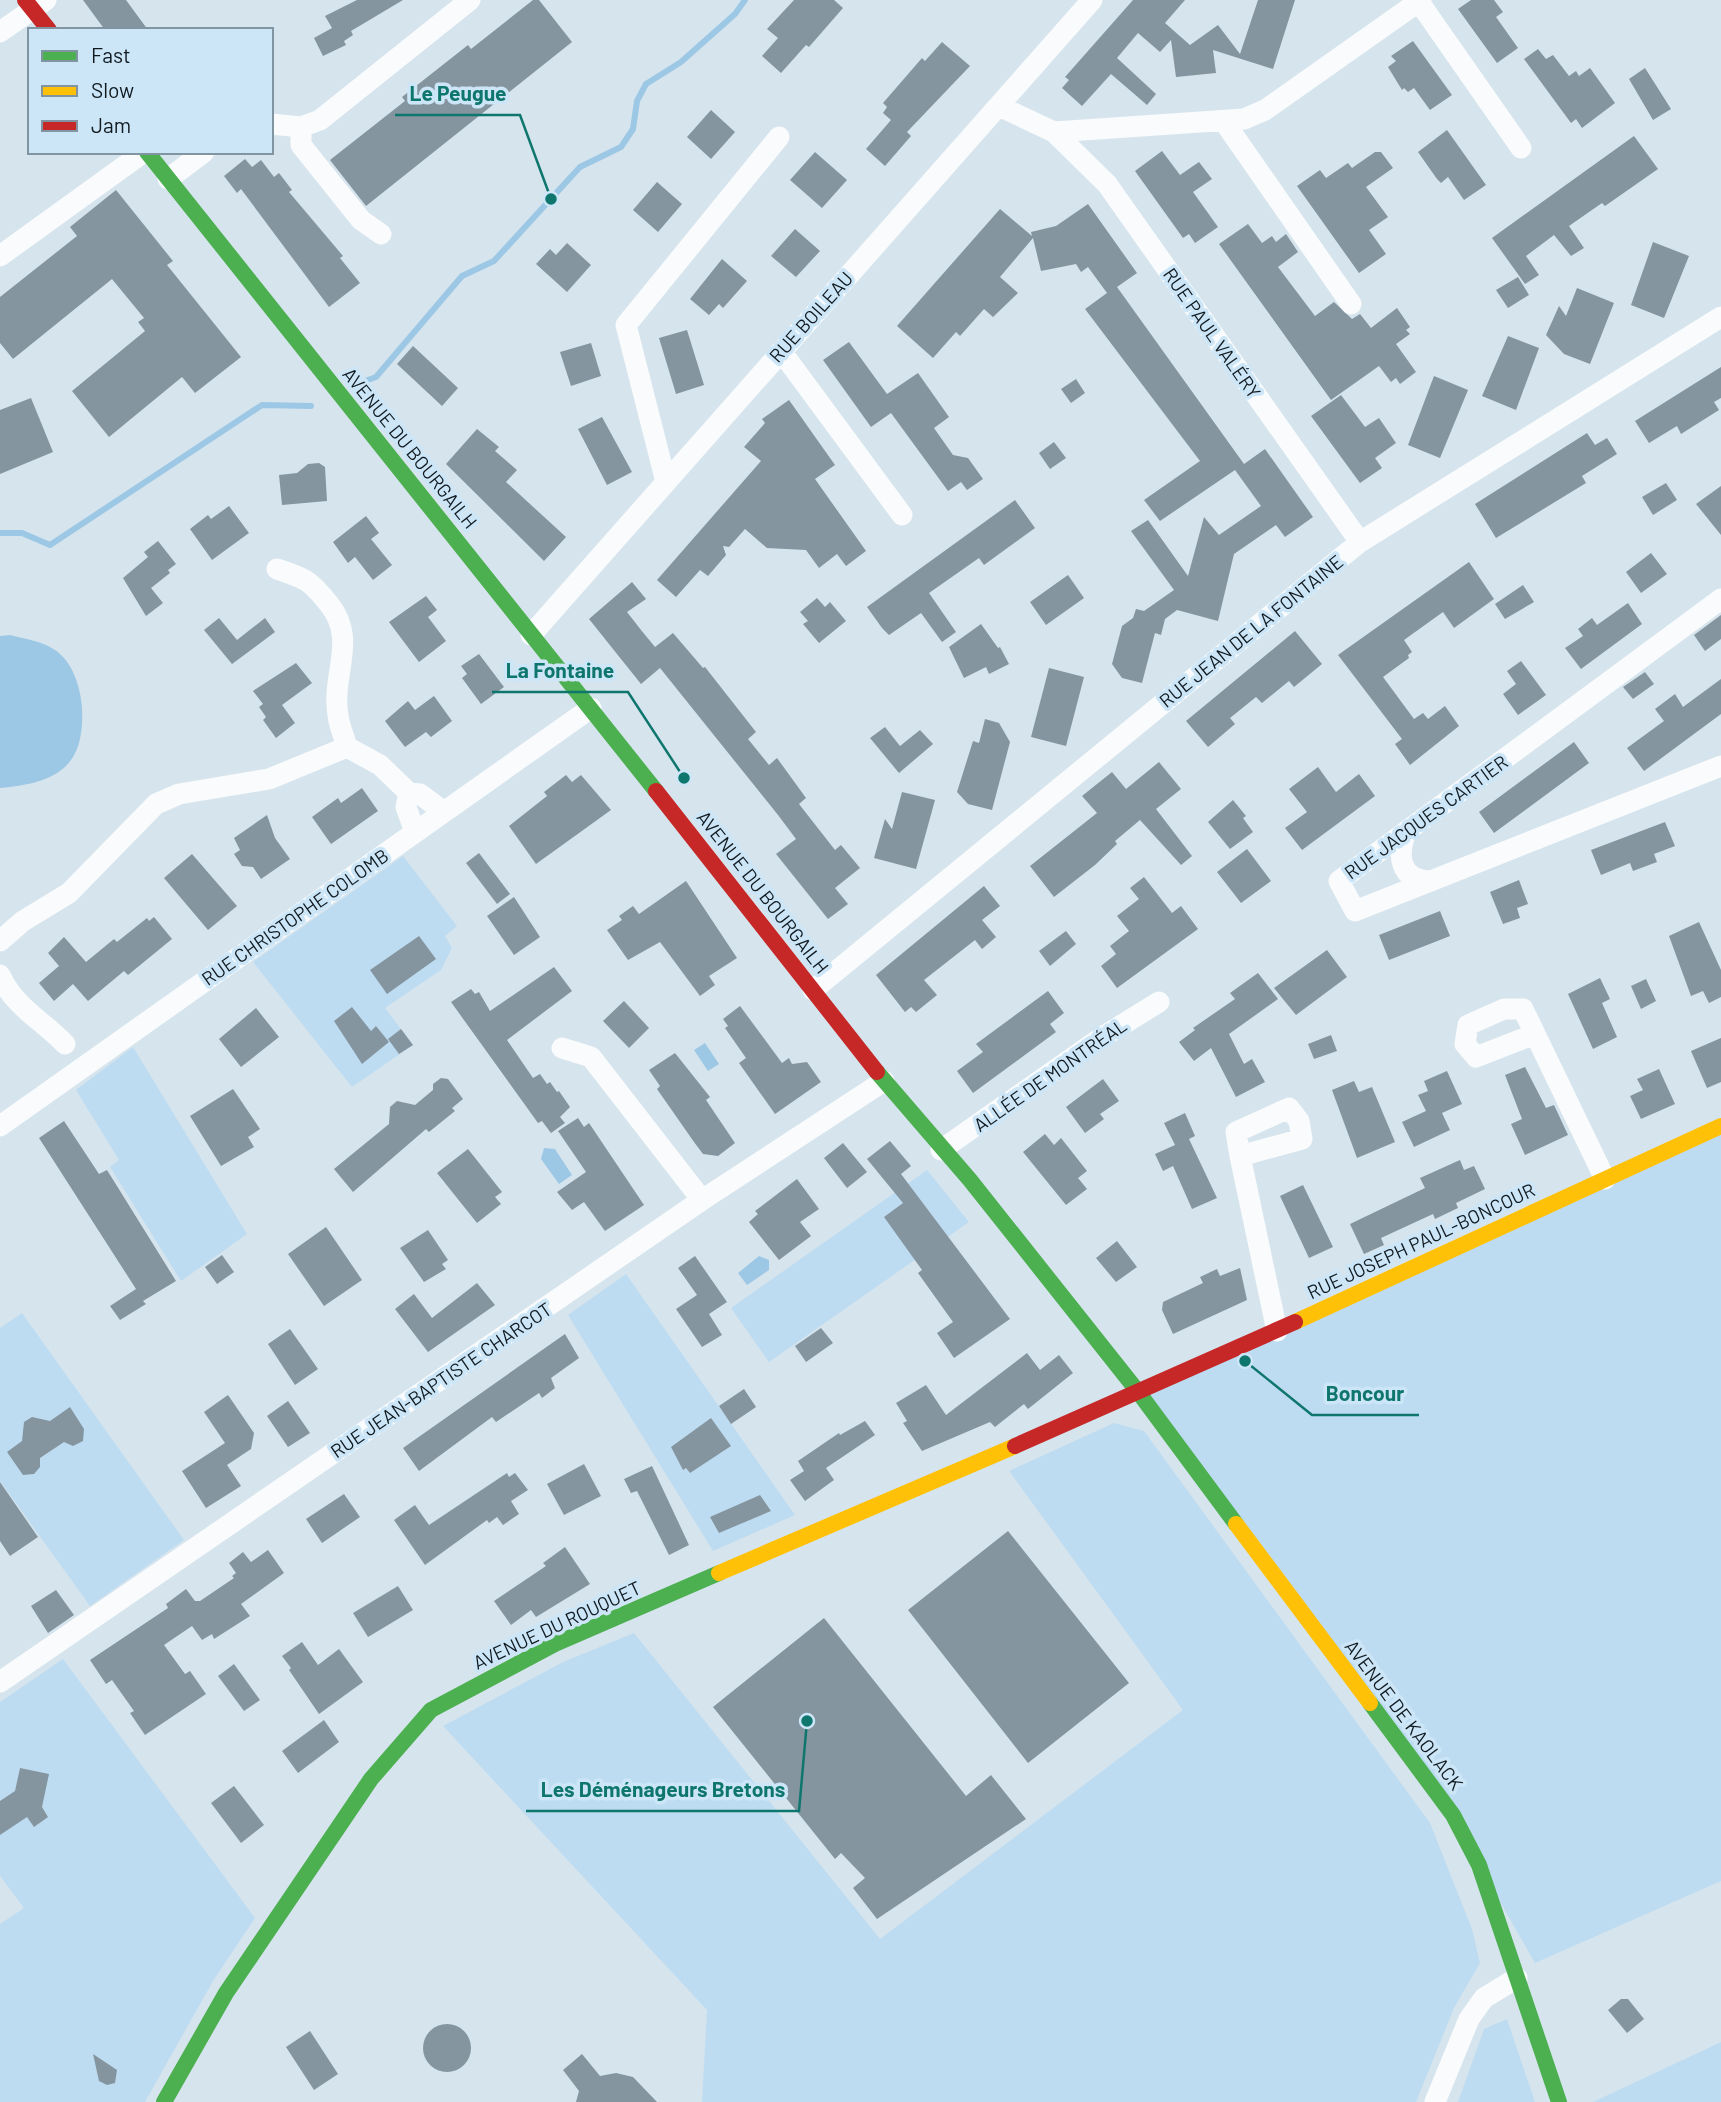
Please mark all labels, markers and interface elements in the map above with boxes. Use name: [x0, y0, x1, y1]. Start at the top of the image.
legend: [28, 28, 273, 154]
text: Fast: [91, 42, 131, 67]
callout: Le Peugue: [395, 73, 520, 115]
text: Slow: [91, 77, 134, 102]
text: Le Peugue: [409, 80, 507, 105]
text: Jam: [91, 112, 131, 137]
street label: RUE PAUL VALÉRY: [1159, 263, 1266, 402]
street label: RUE BOILEAU: [764, 267, 857, 367]
street label: AVENUE DU BOURGAILH: [338, 363, 482, 533]
street label: RUE JEAN DE LA FONTAINE: [1154, 549, 1347, 712]
callout: La Fontaine: [492, 650, 628, 692]
text: La Fontaine: [506, 657, 614, 682]
street label: RUE JACQUES CARTIER: [1340, 750, 1512, 884]
street label: AVENUE DU BOURGAILH: [693, 806, 834, 978]
street label: RUE CHRISTOPHE COLOMB: [197, 843, 392, 990]
street label: ALLÉE DE MONTRÉAL: [969, 1013, 1131, 1136]
street label: RUE JOSEPH PAUL-BONCOUR: [1303, 1178, 1538, 1303]
street label: RUE JEAN-BAPTISTE CHARCOT: [326, 1297, 556, 1462]
callout: Boncour: [1312, 1373, 1419, 1415]
text: Boncour: [1326, 1380, 1404, 1405]
street label: AVENUE DU ROUQUET: [469, 1576, 644, 1674]
street label: AVENUE DE KAOLACK: [1341, 1635, 1469, 1795]
callout: Les Déménageurs Bretons: [526, 1769, 799, 1811]
text: Les Déménageurs Bretons: [541, 1776, 785, 1801]

